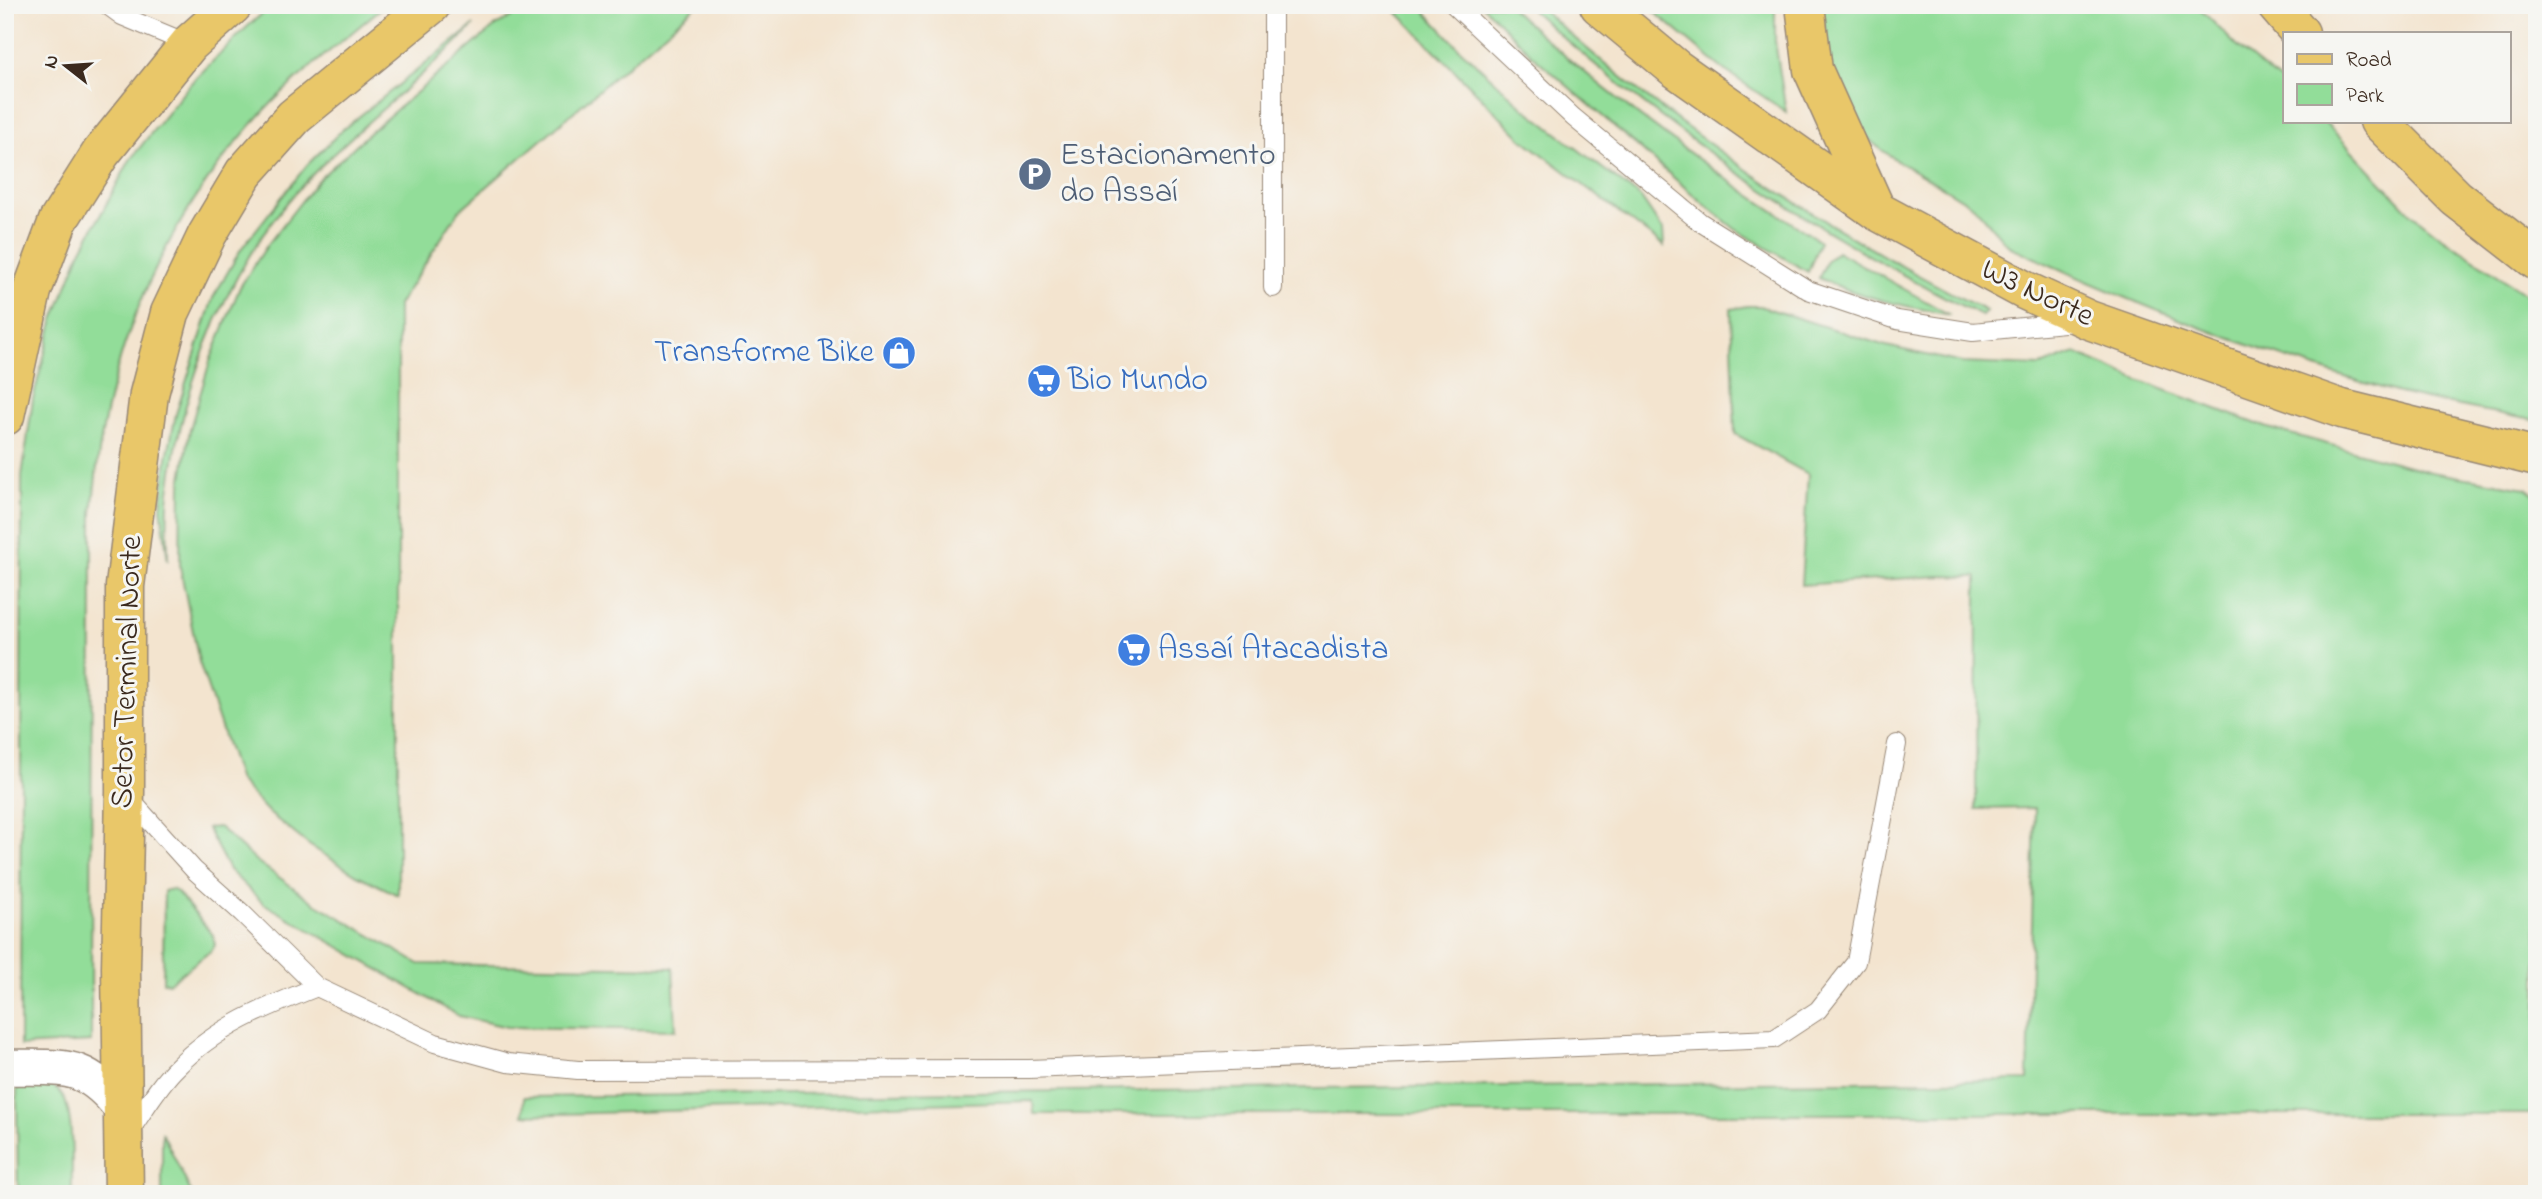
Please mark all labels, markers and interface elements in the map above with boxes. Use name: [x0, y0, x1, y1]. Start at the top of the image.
north arrow: [32, 32, 102, 102]
legend: [2283, 32, 2510, 122]
text: Road: [2346, 46, 2392, 76]
text: N: [37, 52, 67, 72]
text: Park: [2346, 82, 2385, 112]
place label: Estacionamento do Assaí: [1060, 133, 1276, 217]
parking icon: Estacionamento do Assaí: [1016, 155, 1054, 193]
street label: W3 Norte: [1973, 247, 2102, 341]
place label: Transforme Bike: [654, 330, 875, 377]
shop icon: Transforme Bike: [880, 334, 918, 372]
place label: Bio Mundo: [1067, 358, 1208, 405]
supermarket icon: Bio Mundo: [1025, 362, 1063, 400]
street label: Setor Terminal Norte: [100, 534, 156, 809]
place label: Assaí Atacadista: [1158, 627, 1389, 674]
supermarket icon: Assaí Atacadista: [1115, 631, 1153, 669]

